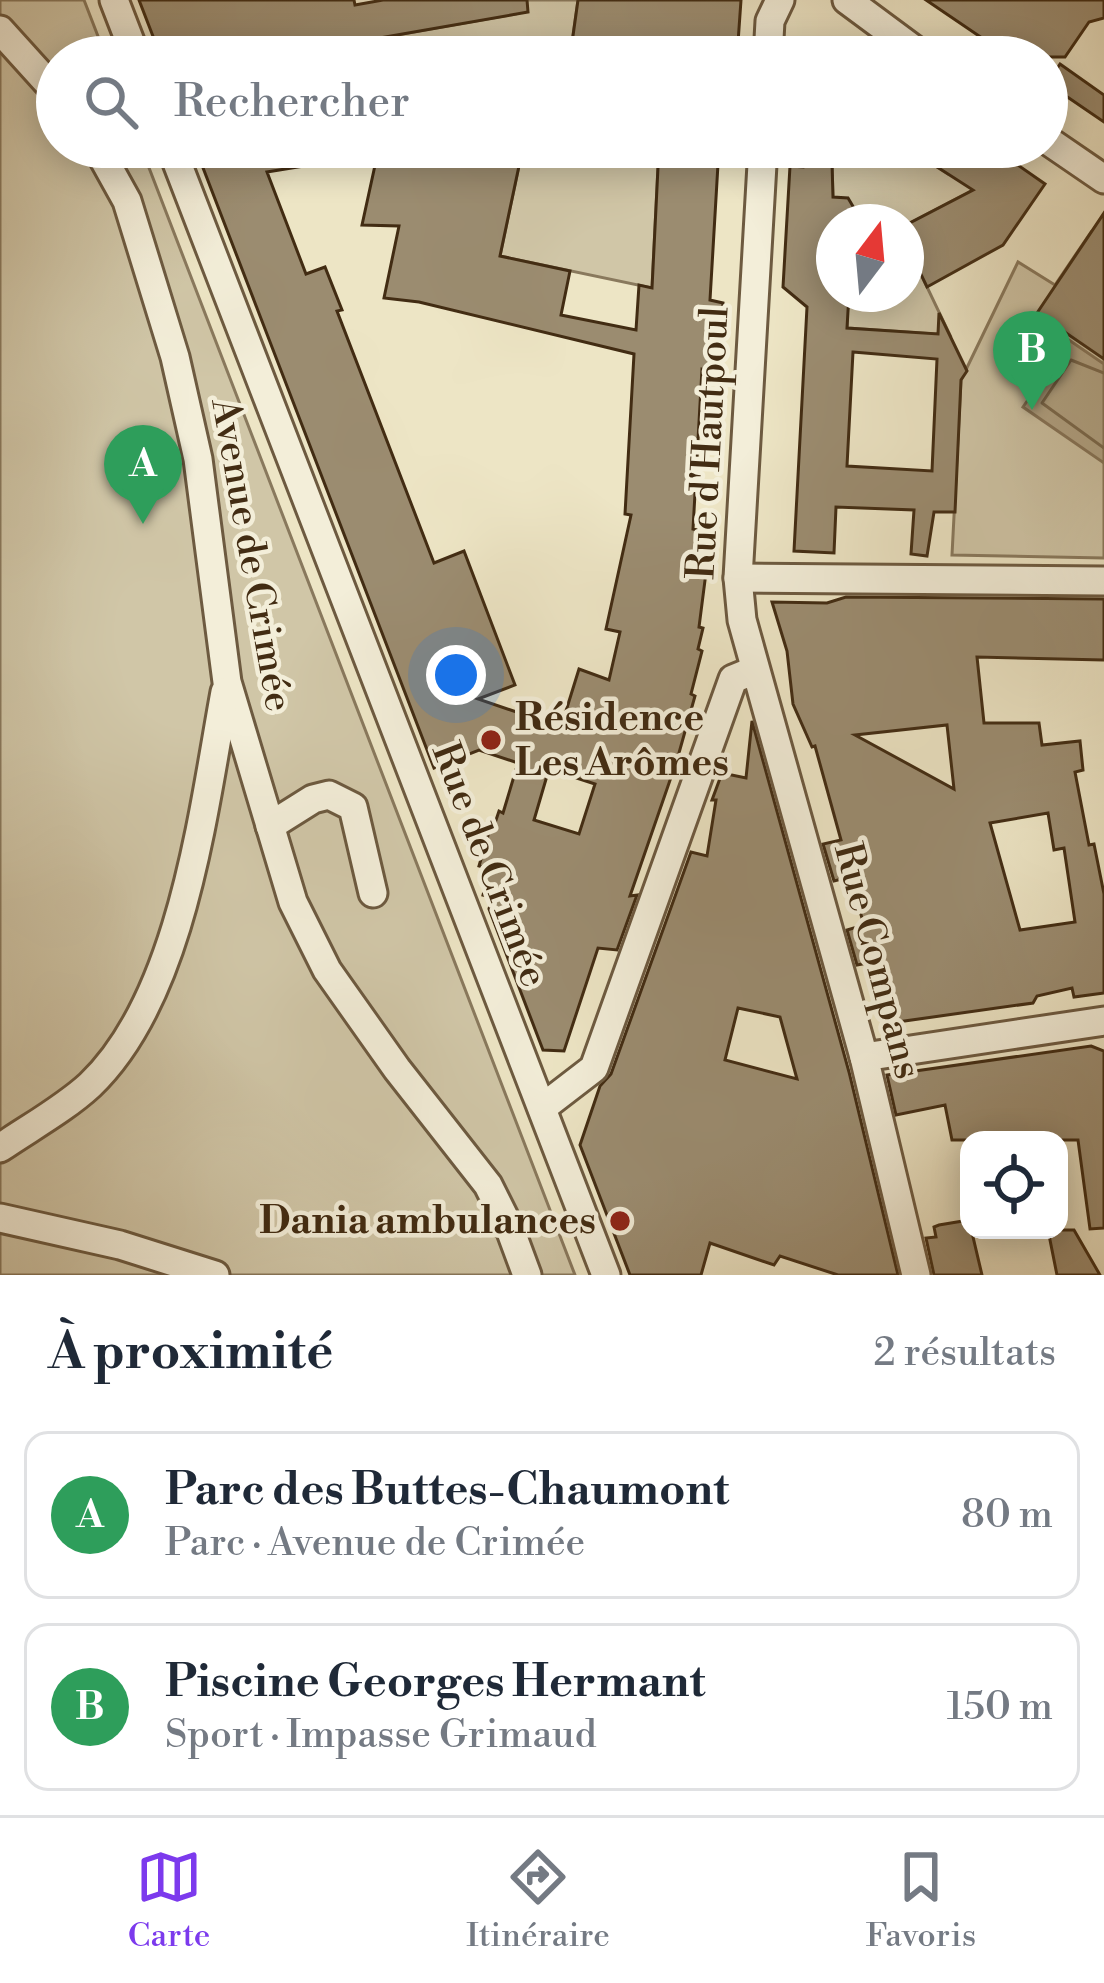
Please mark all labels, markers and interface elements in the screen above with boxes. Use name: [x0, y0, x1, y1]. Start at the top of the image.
search box: [36, 36, 1068, 168]
icon: search: [78, 69, 144, 135]
text: Rechercher: [174, 74, 410, 131]
north arrow: [816, 204, 924, 312]
street label: Rue d'Hautpoul: [677, 305, 741, 581]
pin: B: [993, 311, 1071, 410]
street label: Avenue de Crimée: [199, 394, 303, 716]
pin: A: [104, 425, 182, 524]
your location: [426, 645, 486, 705]
place label: Résidence Les Arômes: [515, 694, 729, 788]
marker: Résidence Les Arômes: [478, 727, 504, 753]
street label: Rue de Crimée: [420, 736, 558, 994]
street label: Rue Compans: [822, 838, 932, 1084]
map controls: [960, 1131, 1068, 1239]
button: locate: [960, 1131, 1068, 1239]
place label: Dania ambulances: [259, 1197, 596, 1246]
marker: Dania ambulances: [607, 1208, 633, 1234]
text: À proximité: [48, 1321, 333, 1385]
text: 2 résultats: [874, 1329, 1056, 1378]
text: Parc des Buttes-Chaumont: [165, 1462, 729, 1519]
text: A: [76, 1491, 104, 1540]
text: 80 m: [961, 1491, 1053, 1540]
text: Parc · Avenue de Crimée: [165, 1519, 585, 1568]
text: Piscine Georges Hermant: [165, 1654, 705, 1711]
text: B: [75, 1683, 105, 1732]
text: 150 m: [947, 1683, 1053, 1732]
text: Sport · Impasse Grimaud: [165, 1711, 597, 1760]
tab: Carte: [128, 1844, 210, 1957]
tab: Itinéraire: [466, 1844, 610, 1957]
tab: Favoris: [866, 1844, 976, 1957]

